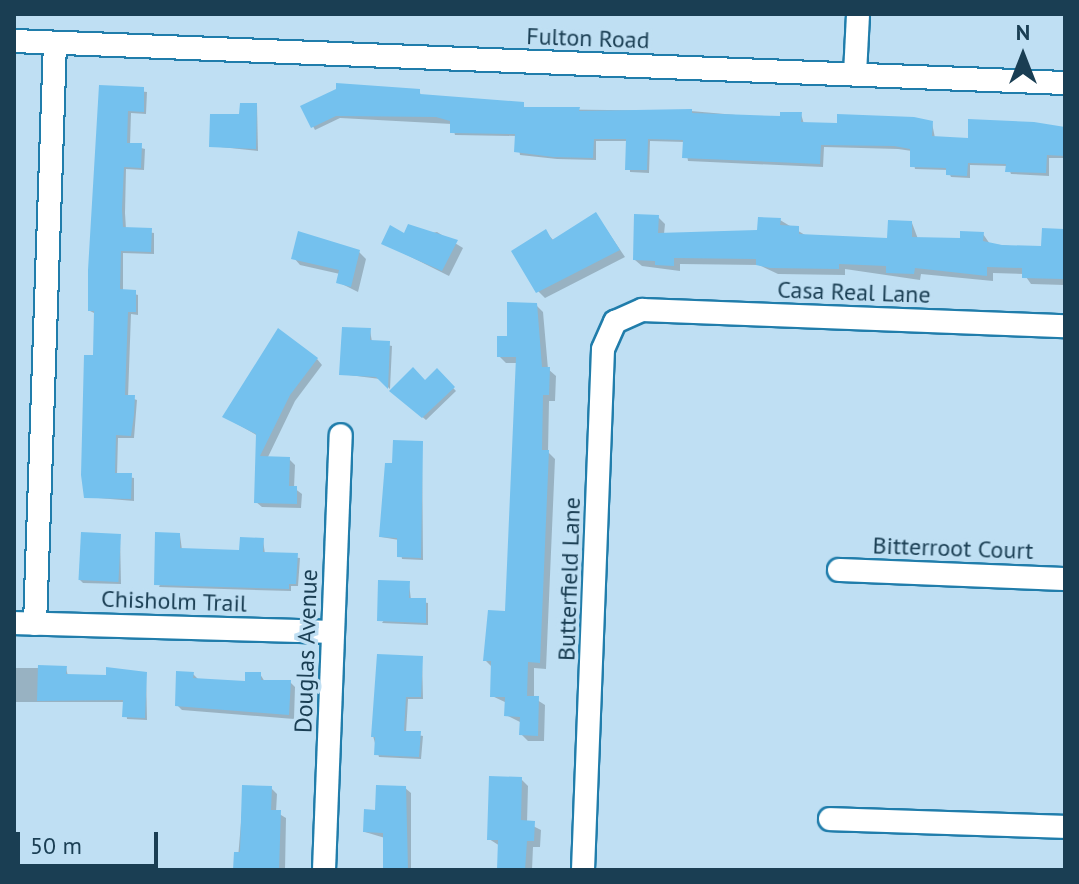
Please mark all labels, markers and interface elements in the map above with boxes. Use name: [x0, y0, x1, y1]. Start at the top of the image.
north arrow: [983, 16, 1063, 96]
text: N: [1016, 18, 1030, 46]
street label: Fulton Road: [526, 21, 650, 55]
street label: Casa Real Lane: [777, 275, 931, 309]
street label: Butterfield Lane: [552, 497, 586, 661]
street label: Bitterroot Court: [872, 531, 1034, 565]
street label: Douglas Avenue: [289, 568, 323, 734]
street label: Chisholm Trail: [100, 584, 248, 618]
scale bar: [20, 816, 162, 866]
text: 50 m: [30, 830, 82, 861]

